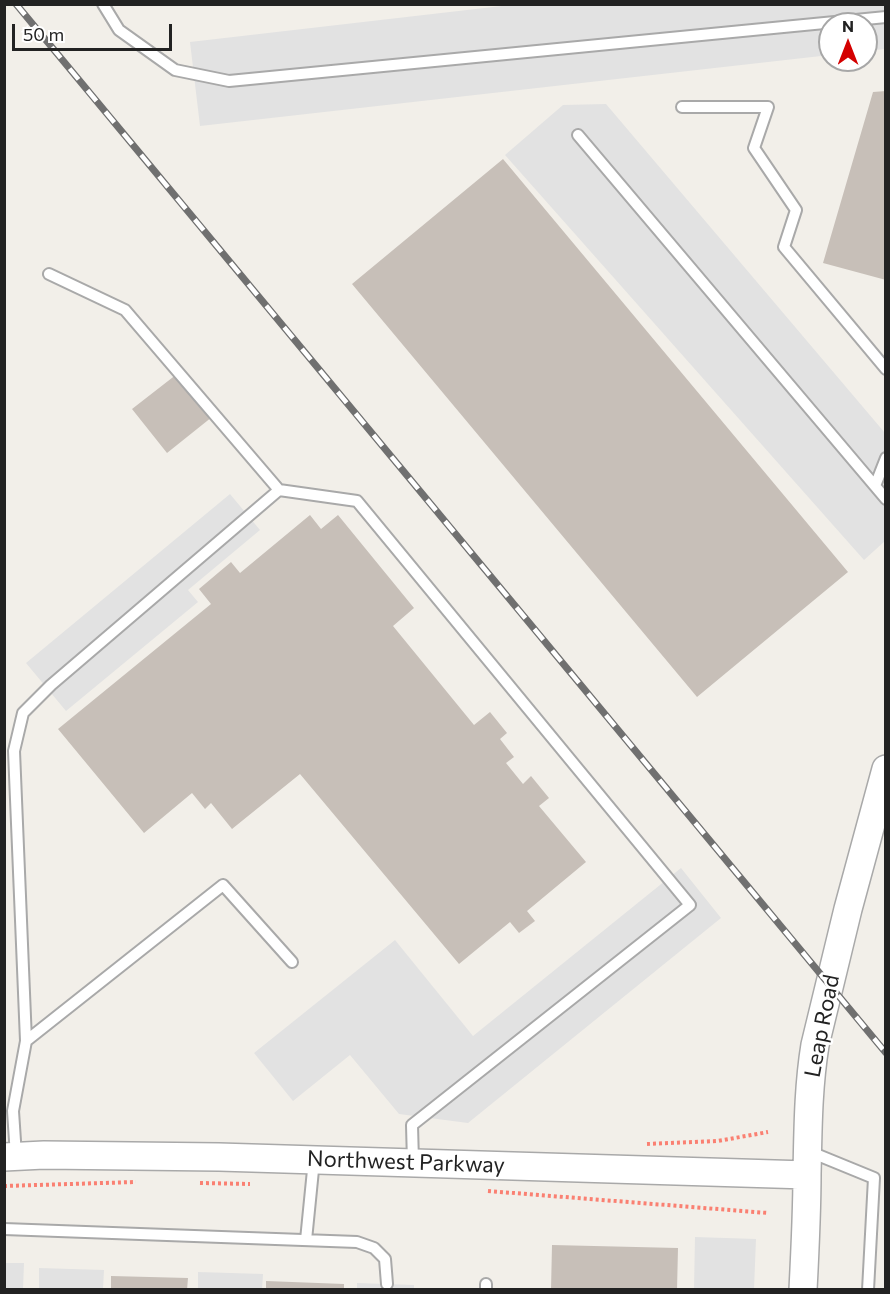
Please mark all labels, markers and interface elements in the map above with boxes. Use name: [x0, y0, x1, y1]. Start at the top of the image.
scale bar: [15, 12, 176, 50]
north arrow: [818, 12, 878, 72]
text: N: [842, 16, 854, 35]
text: 50 m: [23, 23, 64, 45]
street label: Leap Road: [799, 972, 845, 1080]
street label: Northwest Parkway: [307, 1145, 505, 1179]

